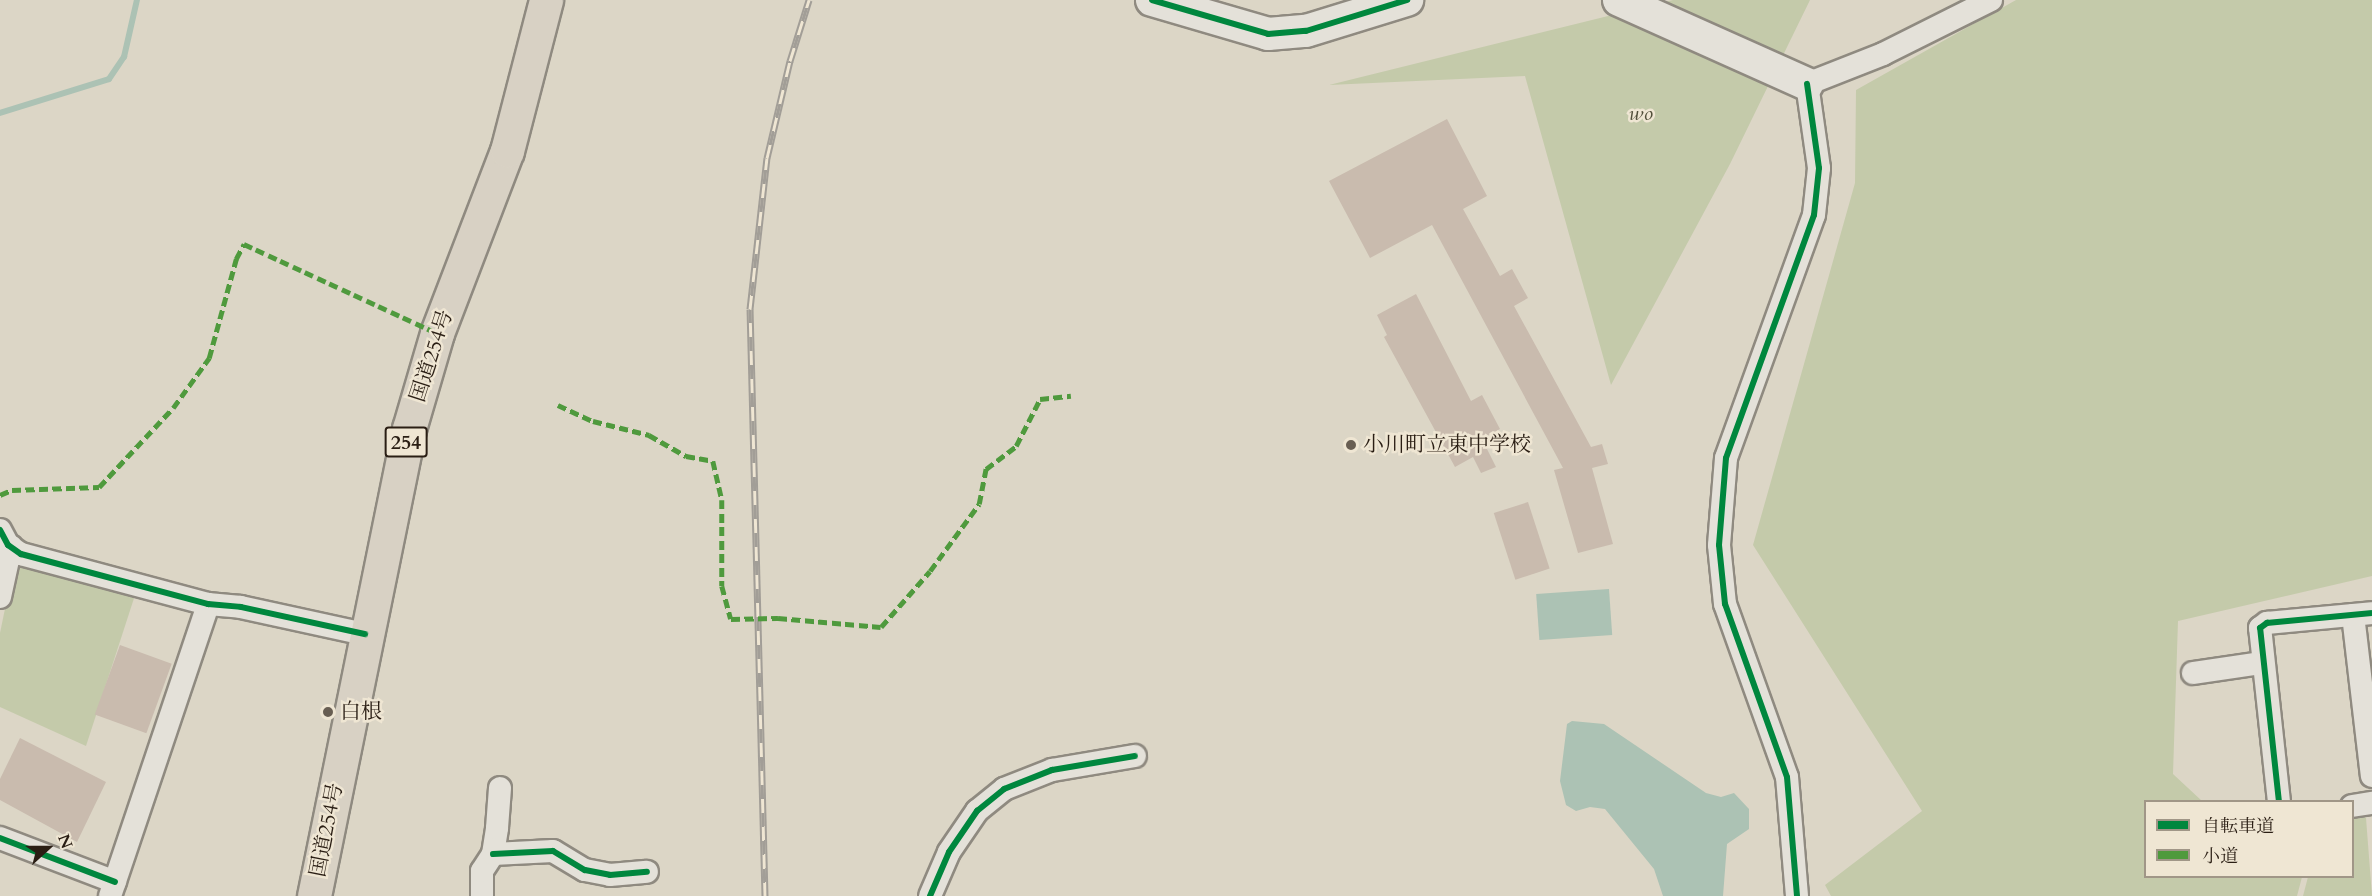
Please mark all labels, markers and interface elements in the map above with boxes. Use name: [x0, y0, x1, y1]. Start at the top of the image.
park label: wo: [1629, 101, 1653, 127]
street label: 国道254号: [405, 307, 459, 405]
road number: 254: [384, 425, 428, 459]
place label: 小川町立東中学校: [1363, 432, 1531, 458]
marker: 小川町立東中学校: [1344, 438, 1358, 452]
place label: 白根: [340, 699, 382, 725]
marker: 白根: [321, 705, 335, 719]
street label: 国道254号: [306, 781, 348, 879]
legend: [2144, 800, 2354, 878]
text: 自転車道: [2202, 814, 2274, 839]
north arrow: [18, 818, 78, 878]
text: N: [52, 831, 78, 852]
text: 小道: [2202, 844, 2238, 869]

